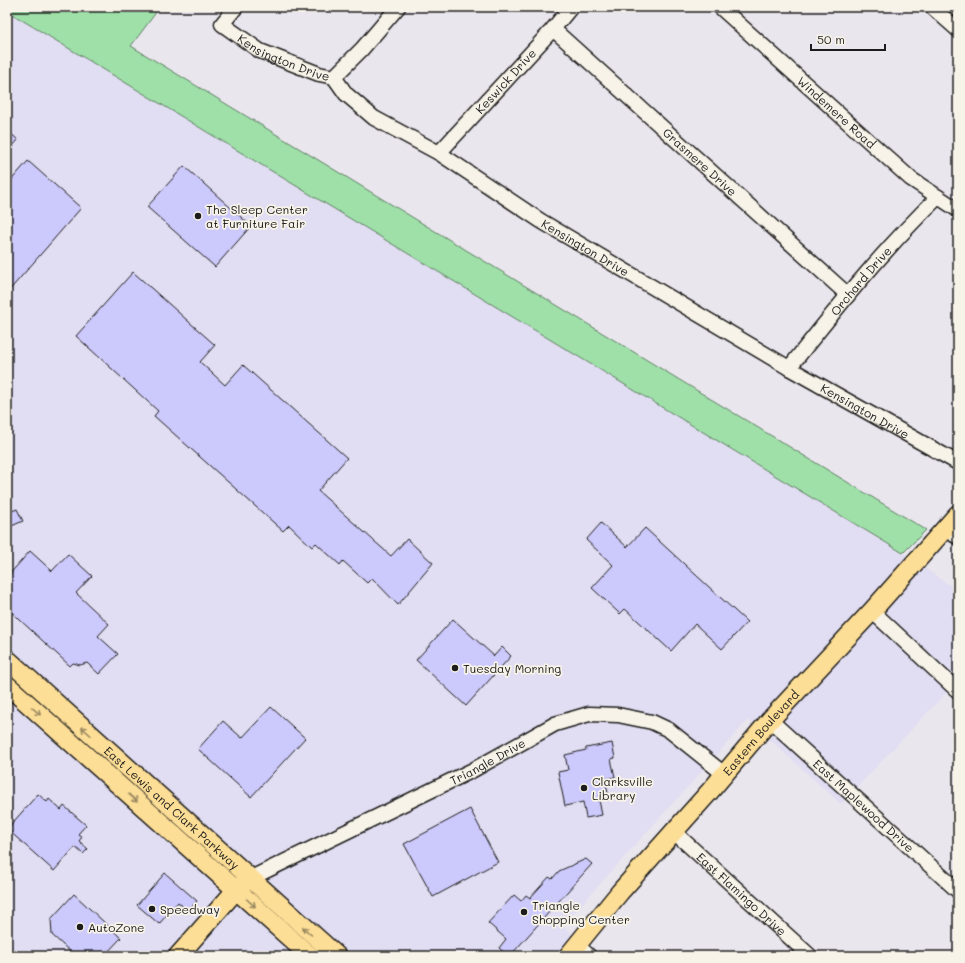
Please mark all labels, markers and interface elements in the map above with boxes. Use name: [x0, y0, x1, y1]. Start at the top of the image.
scale bar: [811, 26, 885, 52]
street label: Kensington Drive: [235, 30, 331, 84]
text: 50 m: [817, 31, 845, 47]
street label: Keswick Drive: [471, 45, 539, 117]
street label: Windemere Road: [794, 73, 880, 152]
street label: Grasmere Drive: [660, 124, 740, 199]
place label: The Sleep Center at Furniture Fair: [206, 201, 308, 231]
marker: The Sleep Center at Furniture Fair: [193, 211, 203, 221]
street label: Kensington Drive: [539, 215, 632, 280]
street label: Orchard Drive: [827, 243, 895, 319]
street label: Kensington Drive: [818, 380, 912, 442]
place label: Tuesday Morning: [463, 660, 561, 676]
marker: Tuesday Morning: [450, 663, 460, 673]
street label: Eastern Boulevard: [719, 686, 802, 779]
one-way arrow: [31, 706, 41, 716]
one-way arrow: [81, 726, 91, 735]
street label: Triangle Drive: [447, 734, 528, 788]
street label: East Lewis and Clark Parkway: [101, 742, 243, 873]
street label: East Maplewood Drive: [810, 755, 918, 855]
place label: Clarksville Library: [592, 773, 653, 803]
marker: Clarksville Library: [579, 783, 589, 793]
one-way arrow: [128, 793, 138, 803]
street label: East Flamingo Drive: [693, 849, 790, 939]
place label: Triangle Shopping Center: [532, 897, 630, 927]
one-way arrow: [245, 899, 256, 908]
place label: Speedway: [160, 901, 220, 917]
marker: Speedway: [147, 904, 157, 914]
marker: Triangle Shopping Center: [519, 907, 529, 917]
place label: AutoZone: [88, 919, 145, 935]
marker: AutoZone: [75, 922, 85, 932]
one-way arrow: [302, 926, 312, 935]

